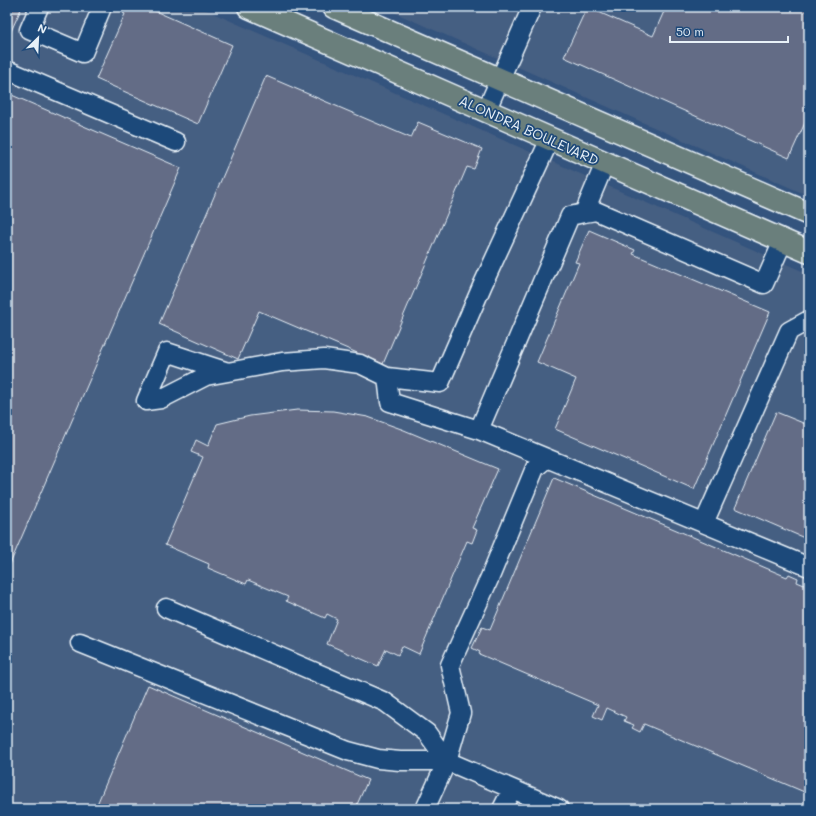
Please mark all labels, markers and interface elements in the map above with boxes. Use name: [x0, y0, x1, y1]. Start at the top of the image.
north arrow: [18, 18, 58, 58]
scale bar: [670, 18, 788, 44]
text: N: [35, 20, 49, 37]
text: 50 m: [676, 23, 704, 39]
street label: ALONDRA BOULEVARD: [456, 91, 602, 169]

